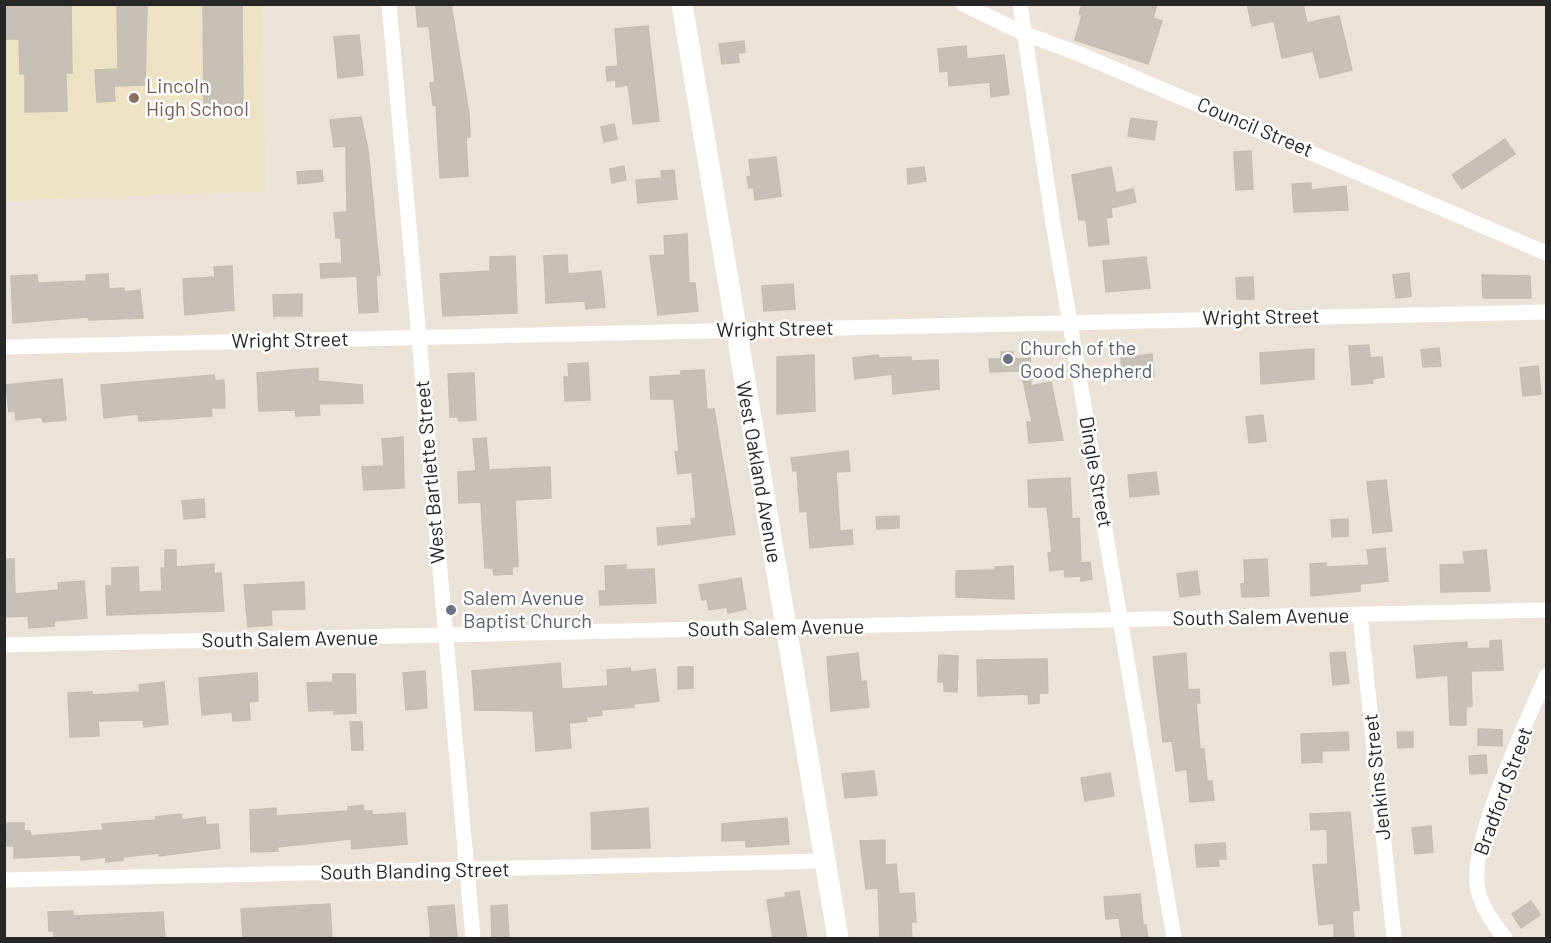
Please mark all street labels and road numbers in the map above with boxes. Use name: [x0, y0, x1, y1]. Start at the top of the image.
street label: Council Street: [1194, 91, 1317, 161]
street label: Wright Street: [1202, 303, 1320, 329]
street label: Wright Street: [716, 315, 834, 341]
street label: Wright Street: [231, 326, 349, 352]
street label: West Bartlette Street: [409, 379, 449, 565]
street label: West Oakland Avenue: [732, 379, 788, 565]
street label: Dingle Street: [1075, 414, 1119, 529]
street label: South Salem Avenue: [1172, 602, 1349, 630]
street label: South Salem Avenue: [687, 613, 864, 641]
street label: South Salem Avenue: [201, 624, 378, 652]
street label: Jenkins Street: [1357, 713, 1395, 842]
street label: Bradford Street: [1468, 723, 1536, 858]
street label: South Blanding Street: [320, 856, 510, 884]

